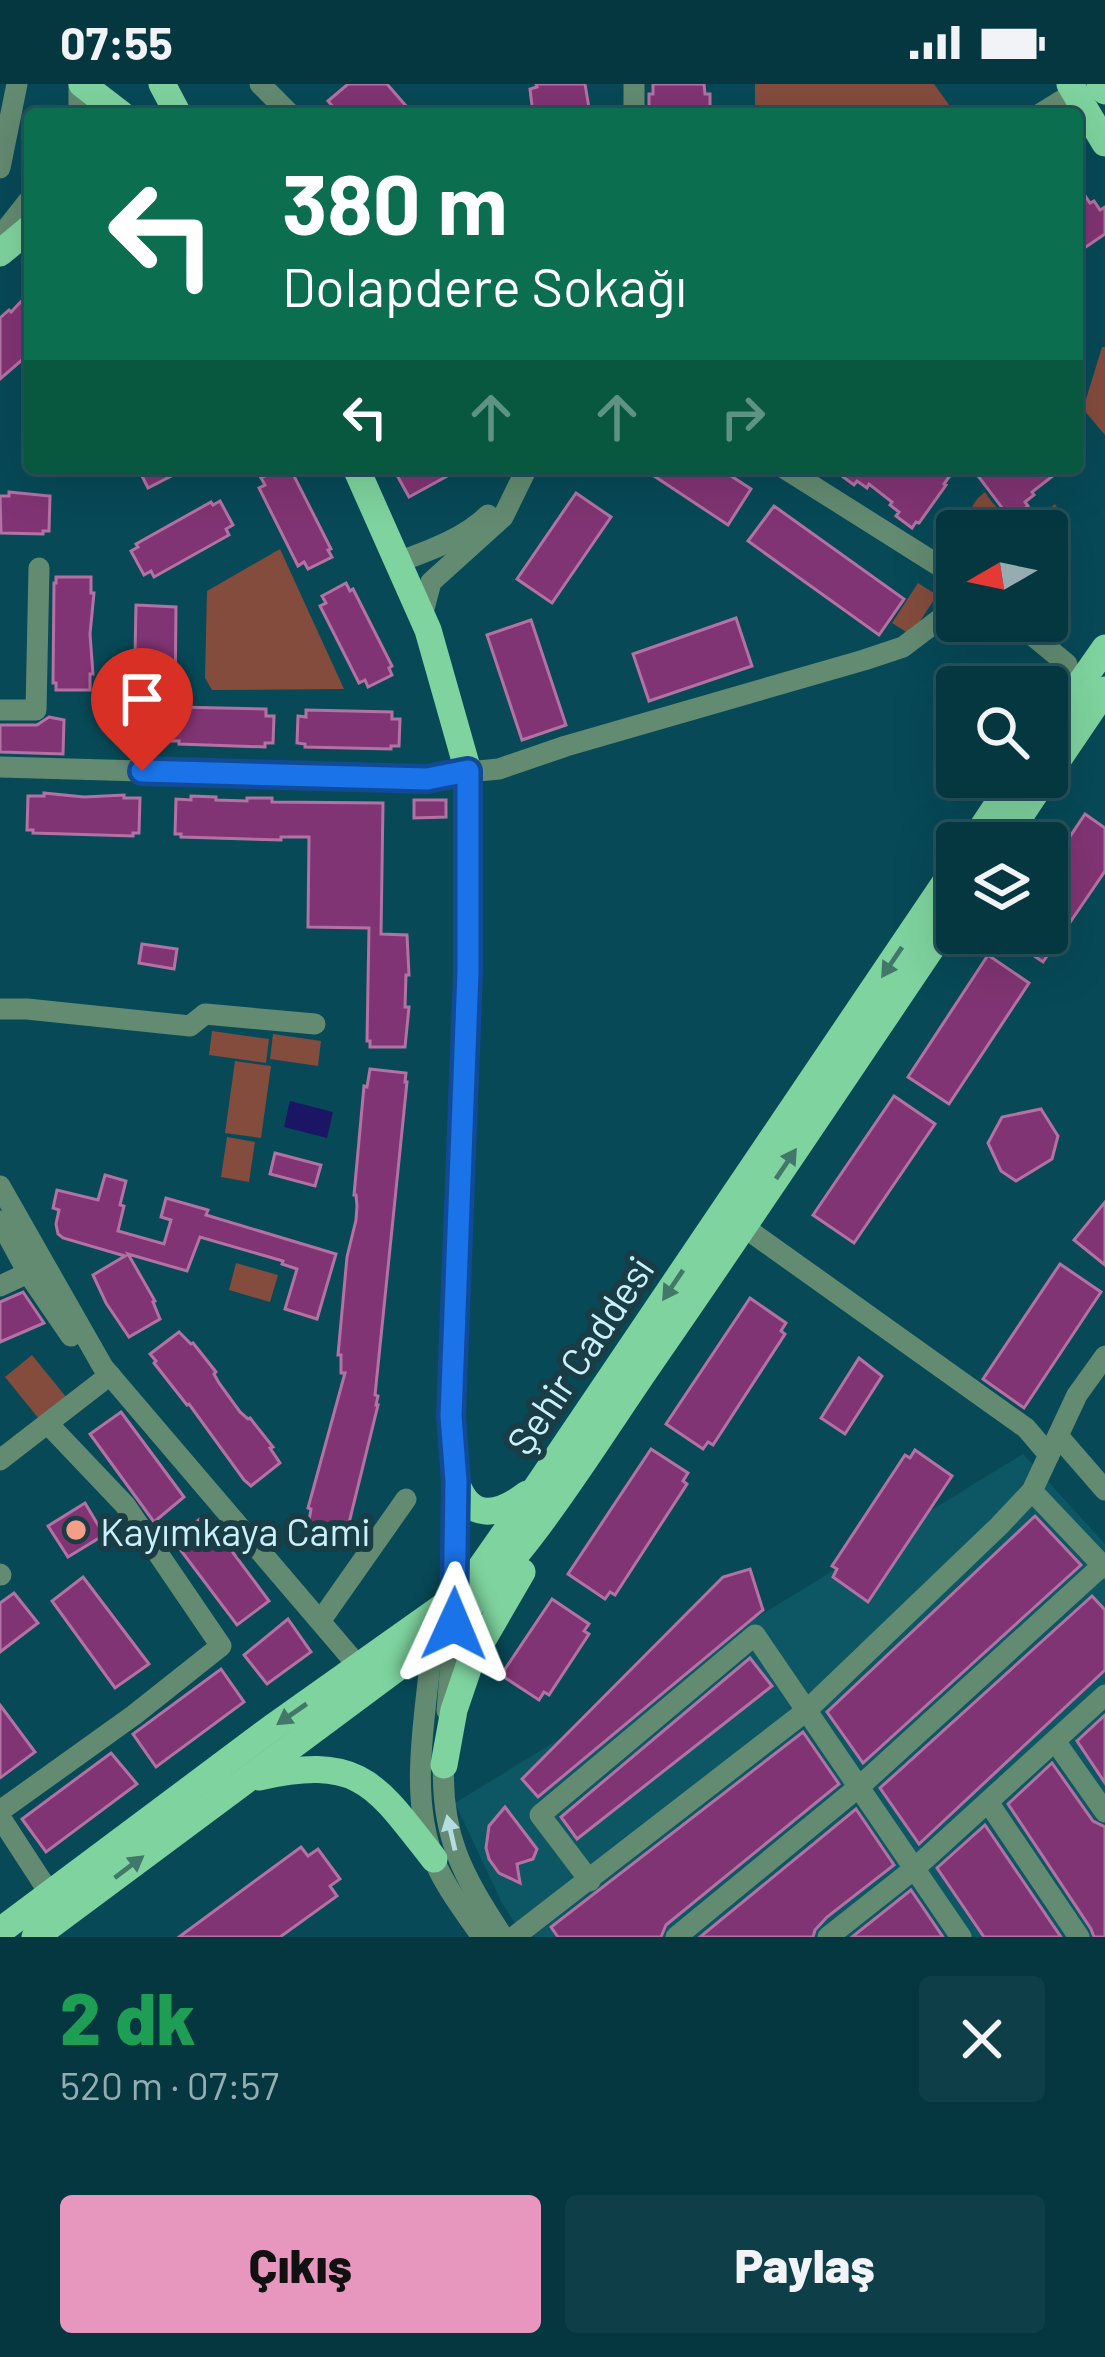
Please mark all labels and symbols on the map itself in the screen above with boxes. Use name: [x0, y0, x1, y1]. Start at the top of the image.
north arrow: [936, 510, 1068, 642]
pin: [91, 648, 193, 771]
one-way arrow: [881, 945, 903, 978]
one-way arrow: [774, 1148, 797, 1181]
street label: Şehir Caddesi: [496, 1247, 662, 1463]
one-way arrow: [663, 1269, 686, 1301]
place label: Kayımkaya Cami: [100, 1507, 370, 1554]
marker: Kayımkaya Cami: [63, 1517, 89, 1543]
position arrow: [391, 1561, 517, 1687]
one-way arrow: [276, 1702, 308, 1726]
one-way arrow: [441, 1815, 460, 1852]
one-way arrow: [113, 1856, 144, 1880]

